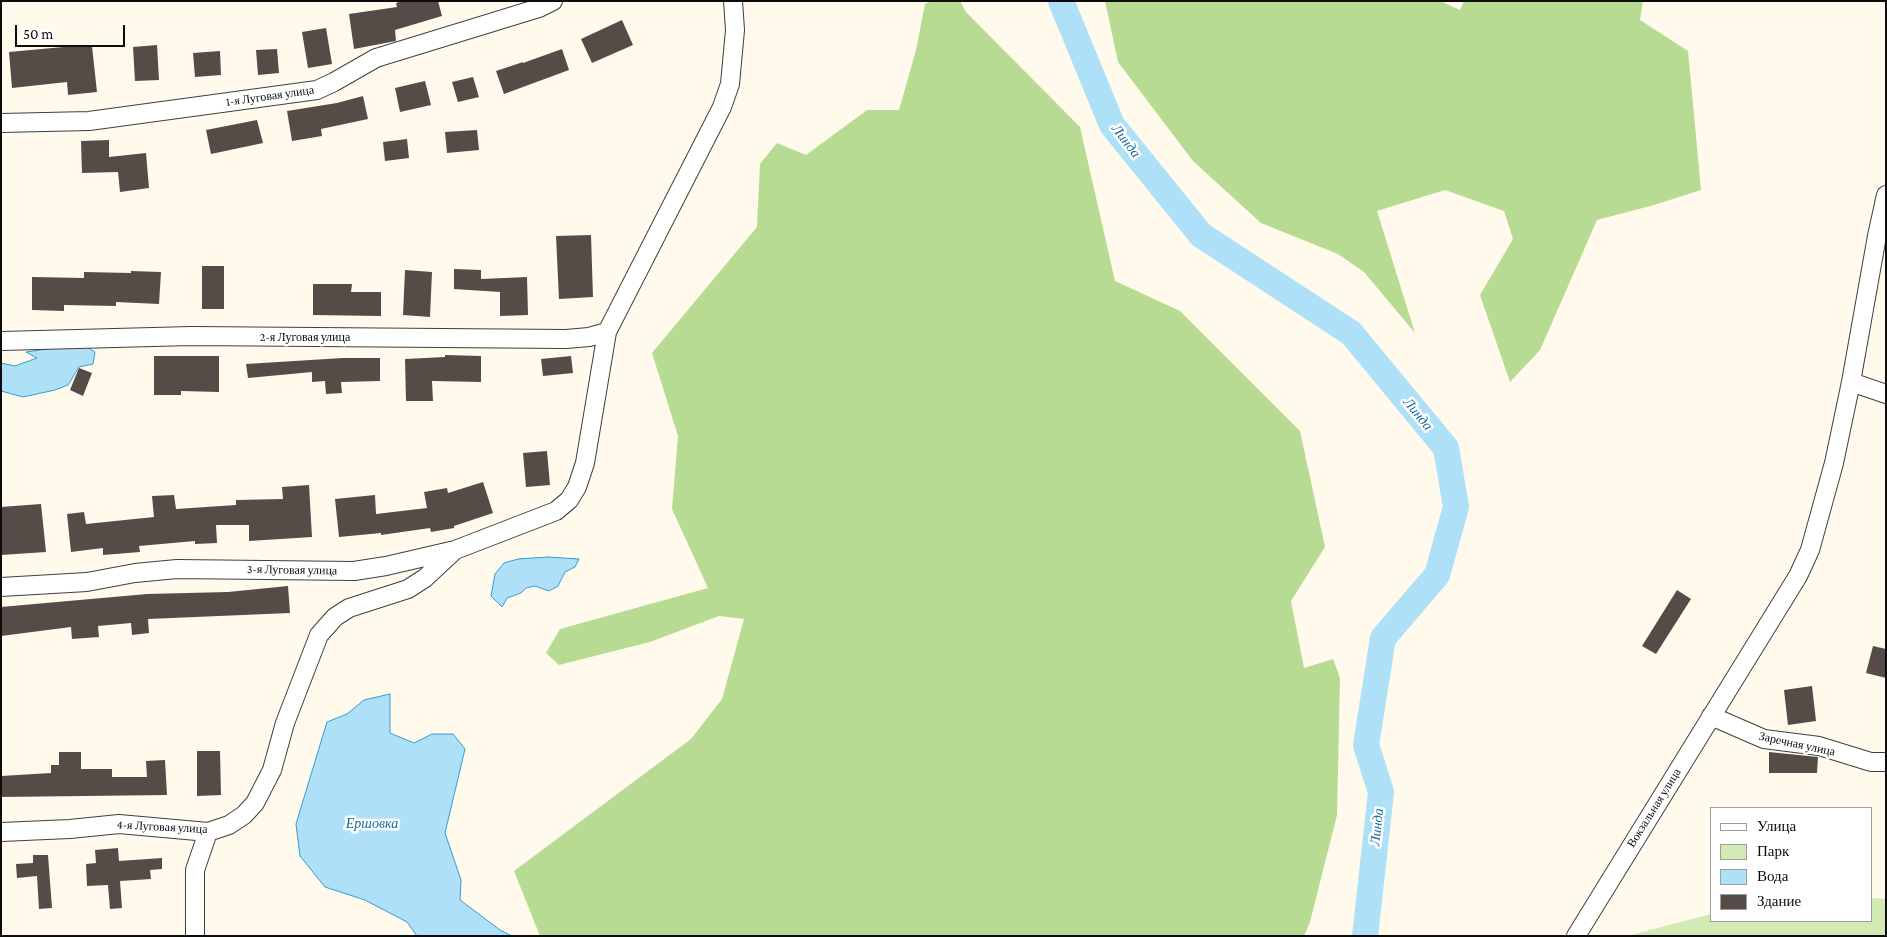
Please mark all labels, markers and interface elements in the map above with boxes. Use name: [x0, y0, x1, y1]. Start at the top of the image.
scale bar: [18, 15, 128, 47]
text: 50 m: [23, 26, 53, 42]
street label: 1-я Луговая улица: [225, 83, 315, 109]
water label: Линда: [1108, 121, 1144, 161]
street label: 2-я Луговая улица: [260, 330, 350, 344]
water label: Линда: [1400, 394, 1436, 434]
street label: 3-я Луговая улица: [247, 562, 337, 578]
street label: Заречная улица: [1758, 729, 1836, 759]
street label: Вокзальная улица: [1624, 766, 1684, 850]
water label: Линда: [1367, 807, 1387, 847]
legend: [1710, 807, 1872, 922]
water label: Ершовка: [346, 816, 398, 832]
street label: 4-я Луговая улица: [116, 817, 208, 837]
text: Улица: [1757, 818, 1796, 834]
text: Парк: [1757, 843, 1789, 859]
text: Вода: [1757, 868, 1788, 884]
text: Здание: [1757, 893, 1801, 909]

